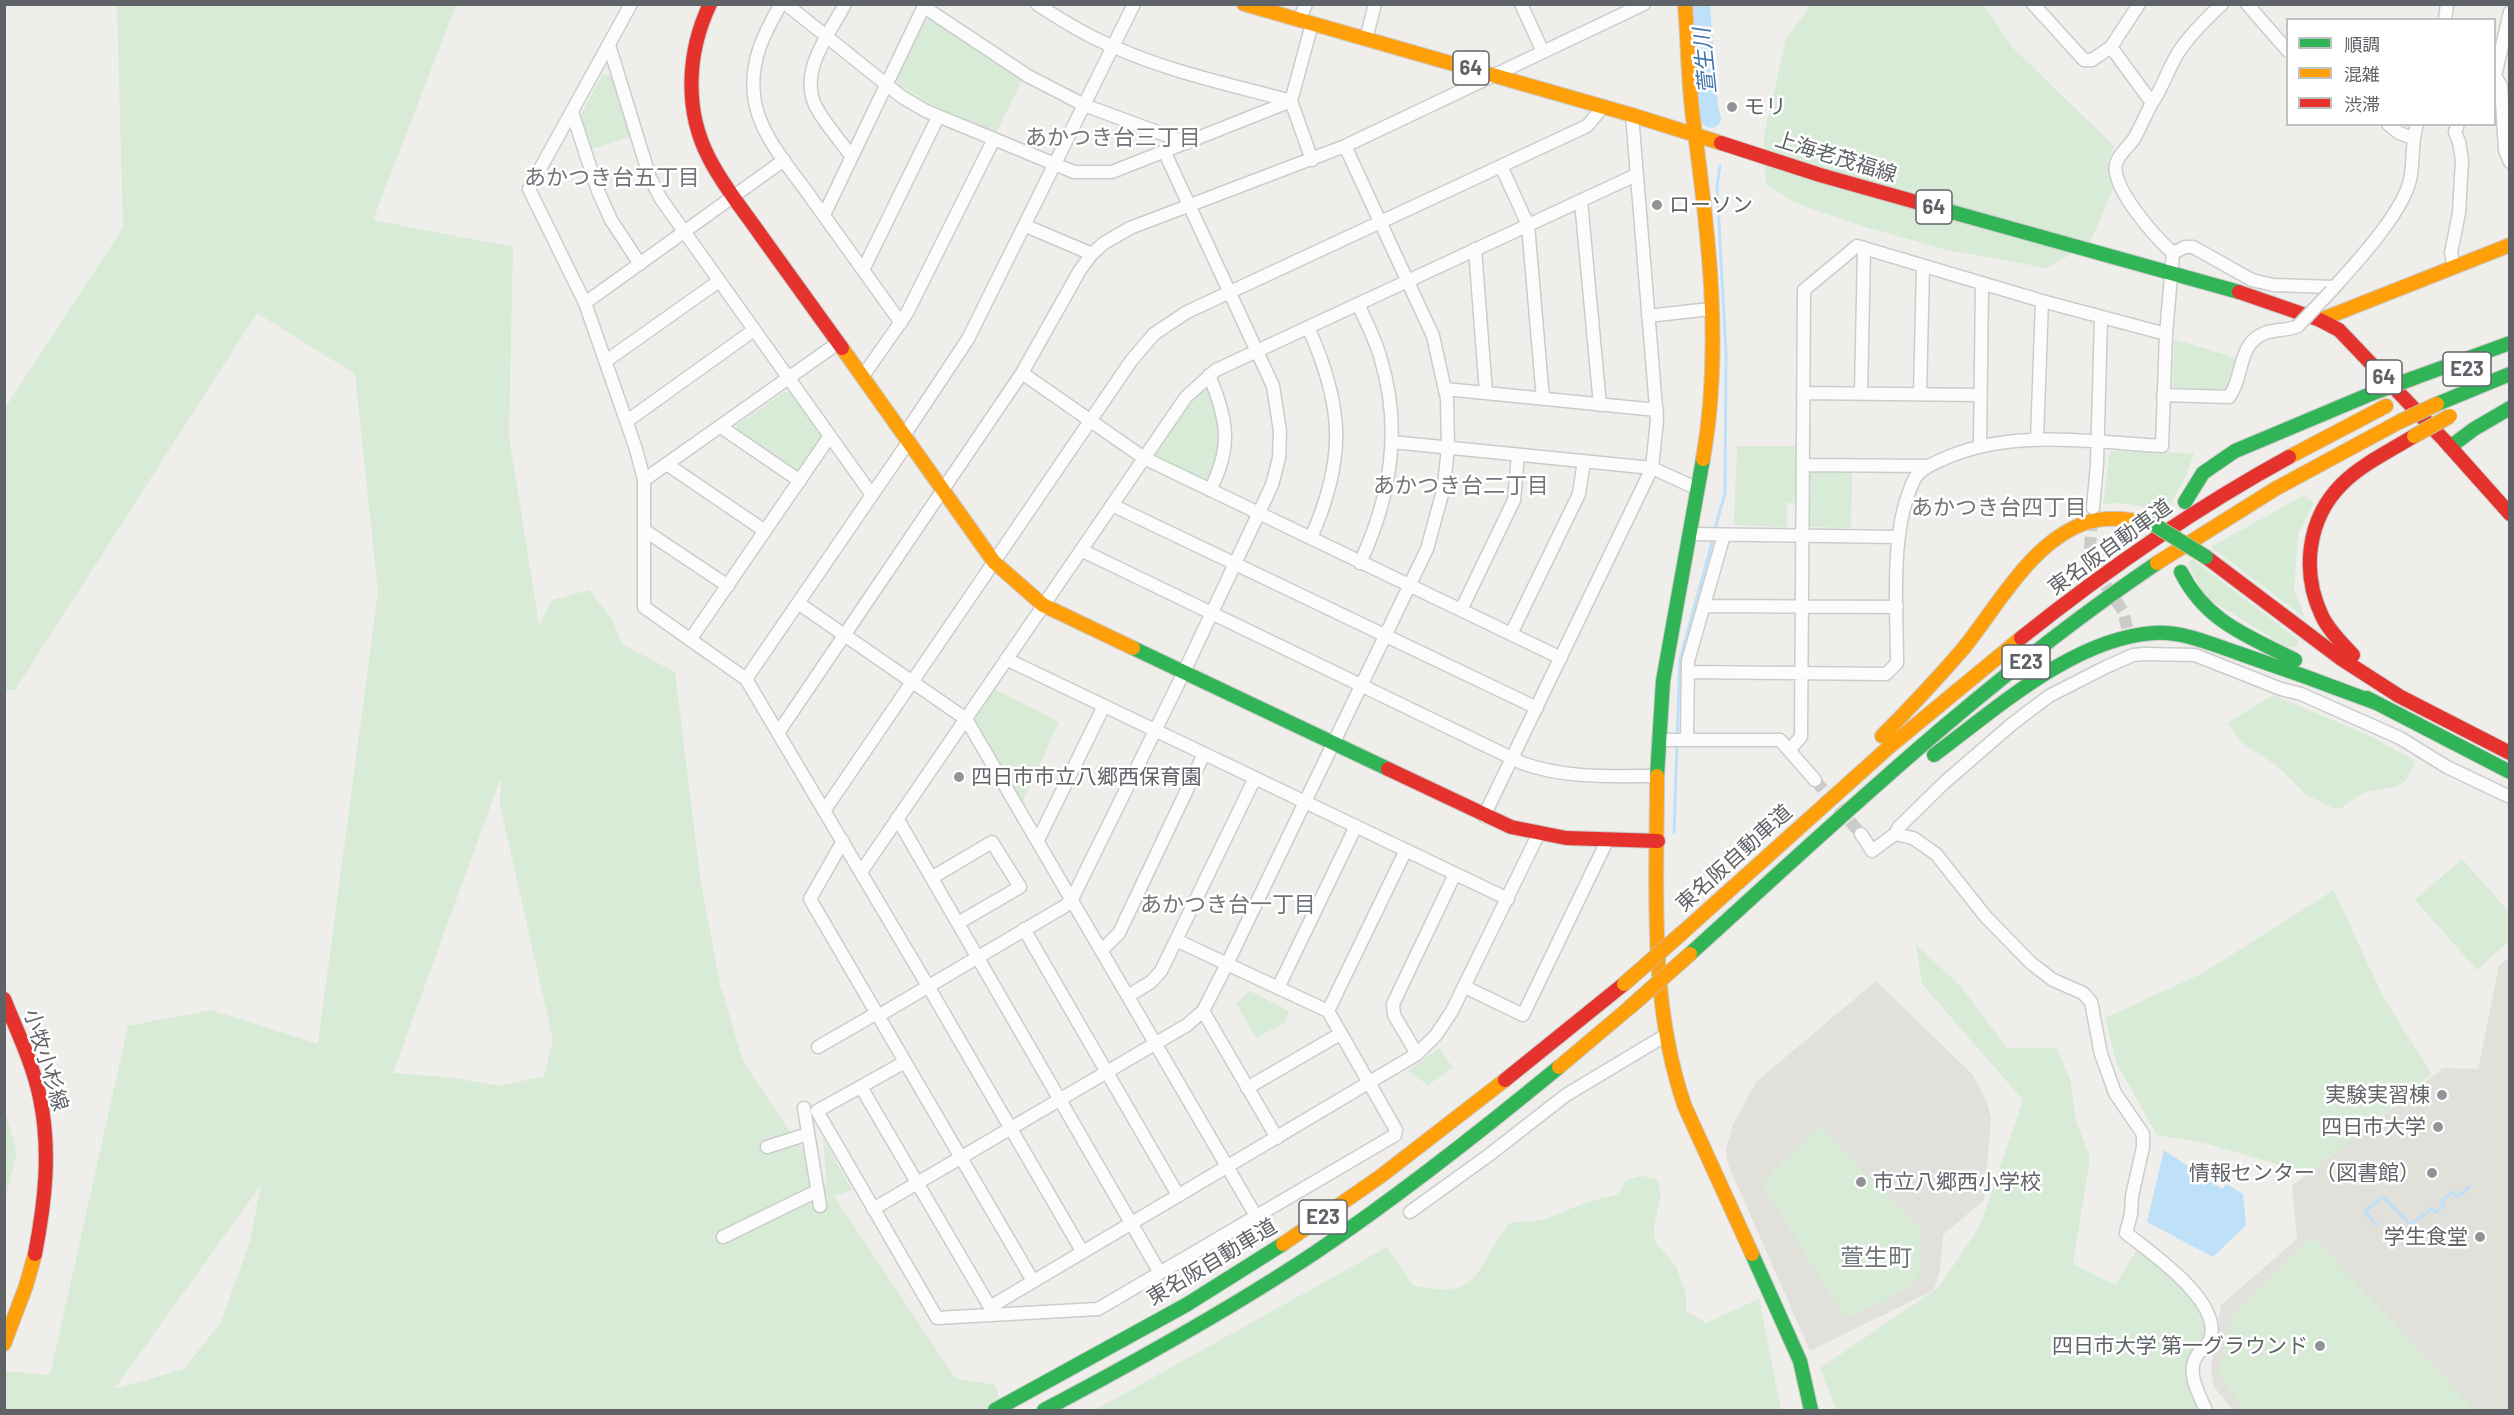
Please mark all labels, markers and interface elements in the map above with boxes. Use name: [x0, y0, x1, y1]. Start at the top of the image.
legend: [2286, 18, 2496, 126]
water label: 萱生川: [1688, 27, 1722, 95]
text: 順調: [2344, 33, 2380, 55]
road number: 64: [1453, 51, 1489, 85]
text: 混雑: [2344, 63, 2380, 85]
text: 渋滞: [2344, 93, 2380, 115]
place label: モリ: [1744, 94, 1786, 120]
marker: モリ: [1725, 100, 1739, 114]
district label: あかつき台三丁目: [1025, 125, 1201, 151]
street label: 上海老茂福線: [1772, 127, 1900, 187]
district label: あかつき台五丁目: [524, 165, 700, 191]
road number: 64: [1916, 190, 1952, 224]
place label: ローソン: [1669, 192, 1753, 218]
marker: ローソン: [1650, 198, 1664, 212]
road number: E23: [2443, 352, 2491, 386]
road number: 64: [2366, 360, 2402, 394]
district label: あかつき台二丁目: [1373, 473, 1549, 499]
street label: 東名阪自動車道: [2043, 494, 2177, 600]
district label: あかつき台四丁目: [1911, 495, 2087, 521]
road number: E23: [2002, 645, 2050, 679]
place label: 四日市市立八郷西保育園: [971, 764, 1202, 790]
marker: 四日市市立八郷西保育園: [952, 770, 966, 784]
street label: 東名阪自動車道: [1671, 799, 1797, 917]
district label: あかつき台一丁目: [1140, 892, 1316, 918]
street label: 小牧小杉線: [19, 1006, 73, 1114]
place label: 実験実習棟: [2325, 1082, 2430, 1108]
marker: 実験実習棟: [2435, 1088, 2449, 1102]
place label: 四日市大学: [2321, 1114, 2426, 1140]
marker: 四日市大学: [2431, 1120, 2445, 1134]
place label: 情報センター（図書館）: [2189, 1160, 2420, 1186]
marker: 情報センター（図書館）: [2425, 1166, 2439, 1180]
place label: 市立八郷西小学校: [1873, 1169, 2041, 1195]
marker: 市立八郷西小学校: [1854, 1175, 1868, 1189]
road number: E23: [1299, 1200, 1347, 1234]
street label: 東名阪自動車道: [1143, 1213, 1281, 1311]
place label: 学生食堂: [2384, 1224, 2468, 1250]
marker: 学生食堂: [2473, 1230, 2487, 1244]
district label: 萱生町: [1840, 1244, 1912, 1272]
place label: 四日市大学 第一グラウンド: [2052, 1333, 2308, 1359]
marker: 四日市大学 第一グラウンド: [2313, 1339, 2327, 1353]

